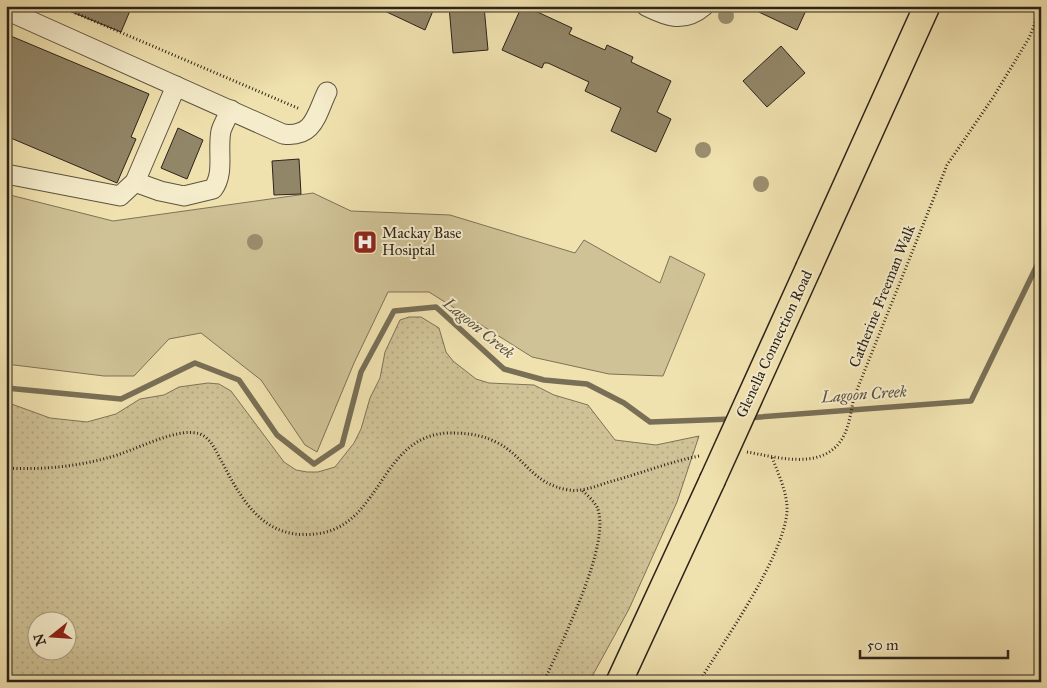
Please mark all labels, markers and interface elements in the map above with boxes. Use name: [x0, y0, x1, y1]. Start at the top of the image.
street label: Catherine Freeman Walk: [845, 222, 919, 370]
place label: Mackay Base Hosiptal: [382, 224, 461, 259]
hospital icon: Mackay Base Hosiptal: [352, 229, 378, 255]
street label: Glenella Connection Road: [732, 267, 816, 420]
water label: Lagoon Creek: [439, 293, 518, 362]
water label: Lagoon Creek: [820, 382, 907, 407]
north arrow: [28, 610, 78, 660]
scale bar: [860, 628, 1007, 660]
text: N: [30, 631, 50, 648]
text: 50 m: [867, 636, 899, 654]

